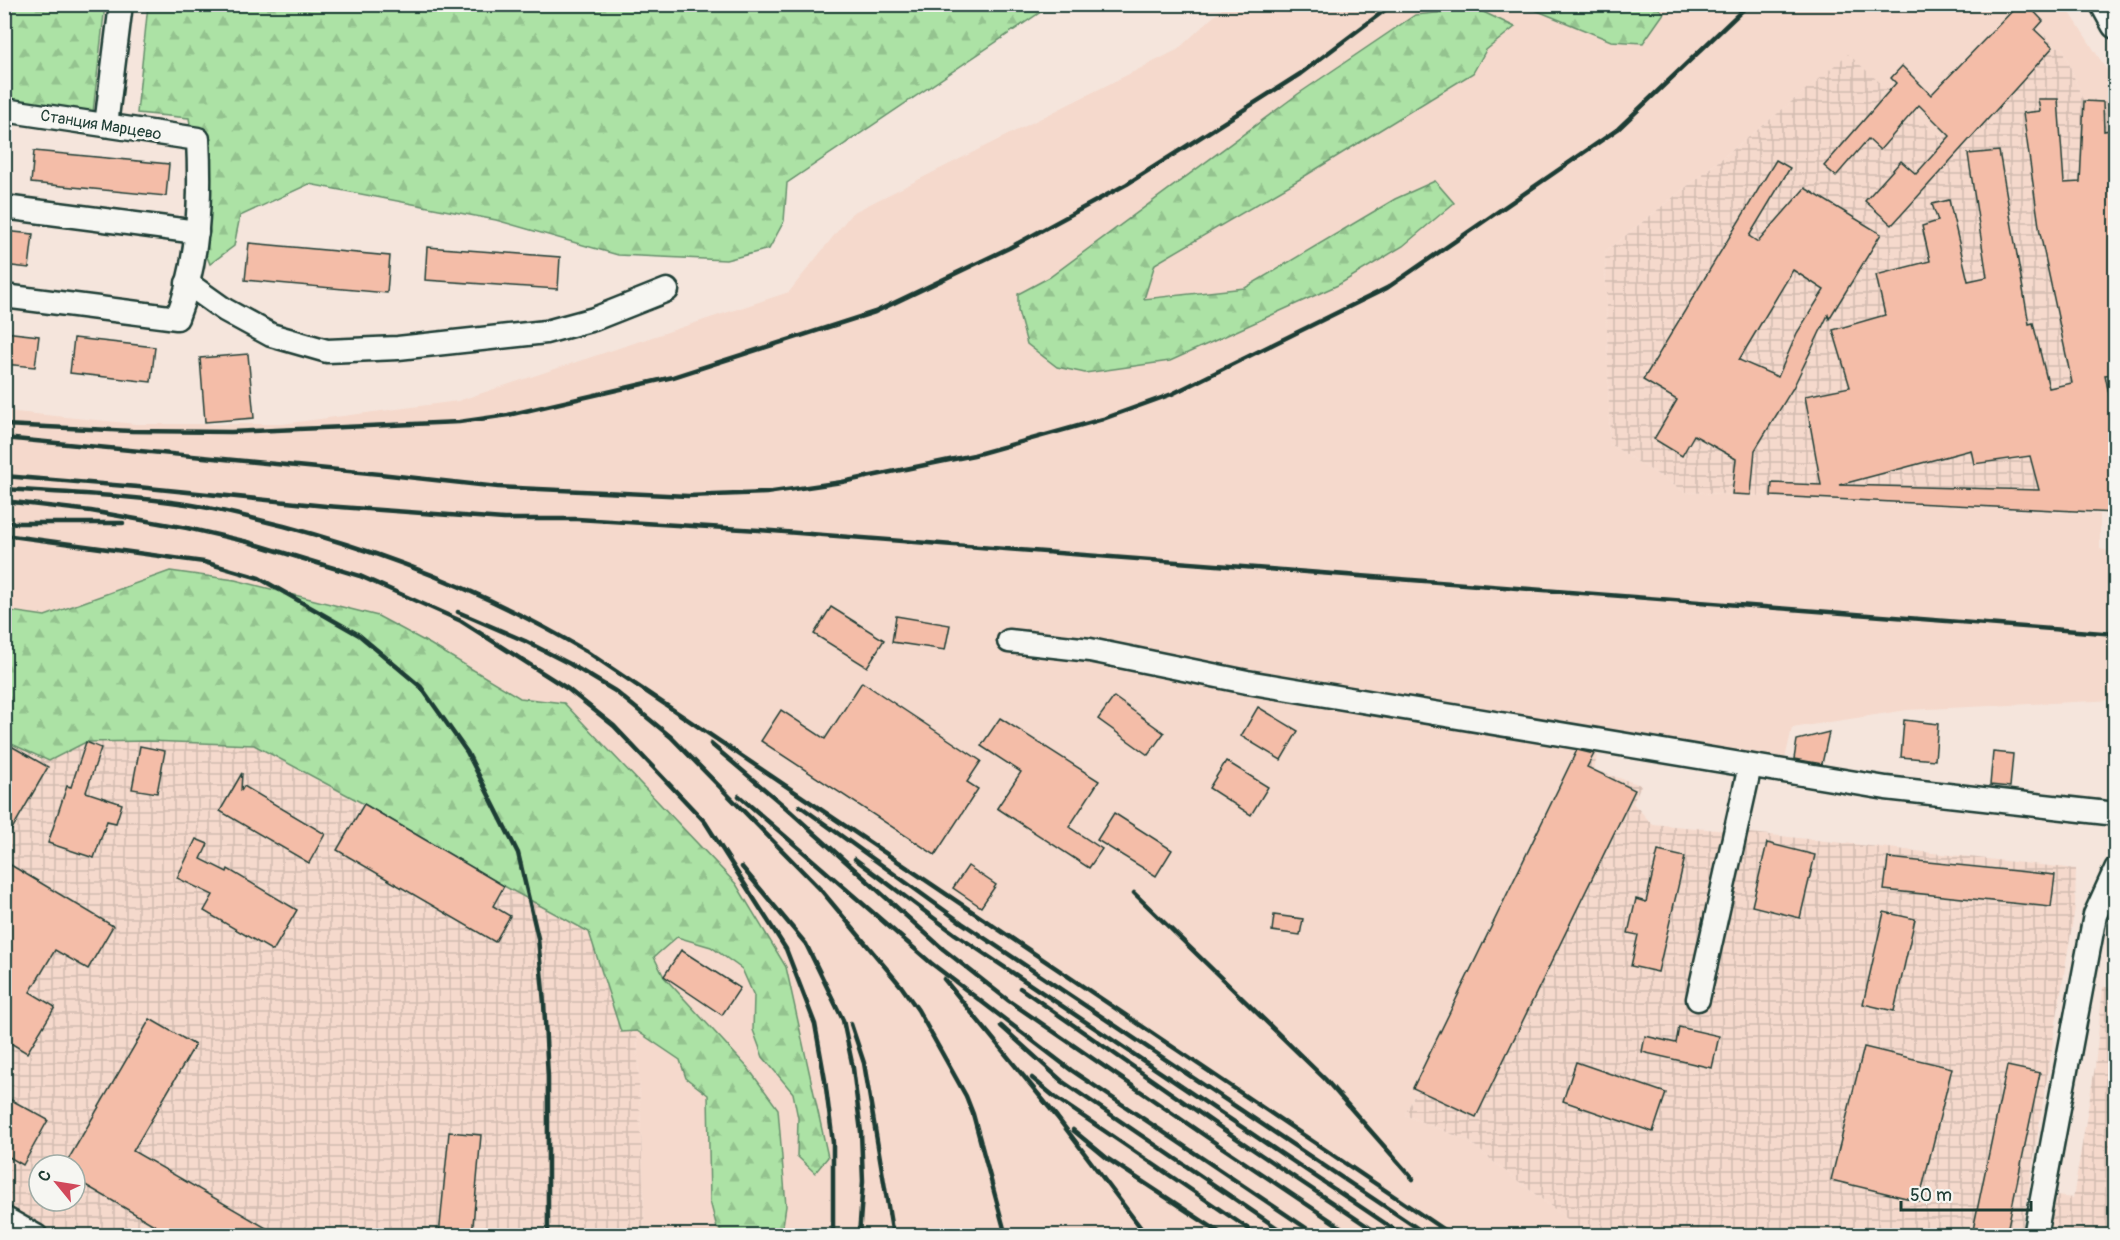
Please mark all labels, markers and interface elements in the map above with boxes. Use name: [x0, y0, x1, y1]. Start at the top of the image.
street label: Станция Марцево: [39, 106, 163, 144]
north arrow: [27, 1153, 87, 1213]
text: С: [34, 1167, 56, 1185]
scale bar: [1901, 1174, 2032, 1212]
text: 50 m: [1910, 1184, 1952, 1207]

